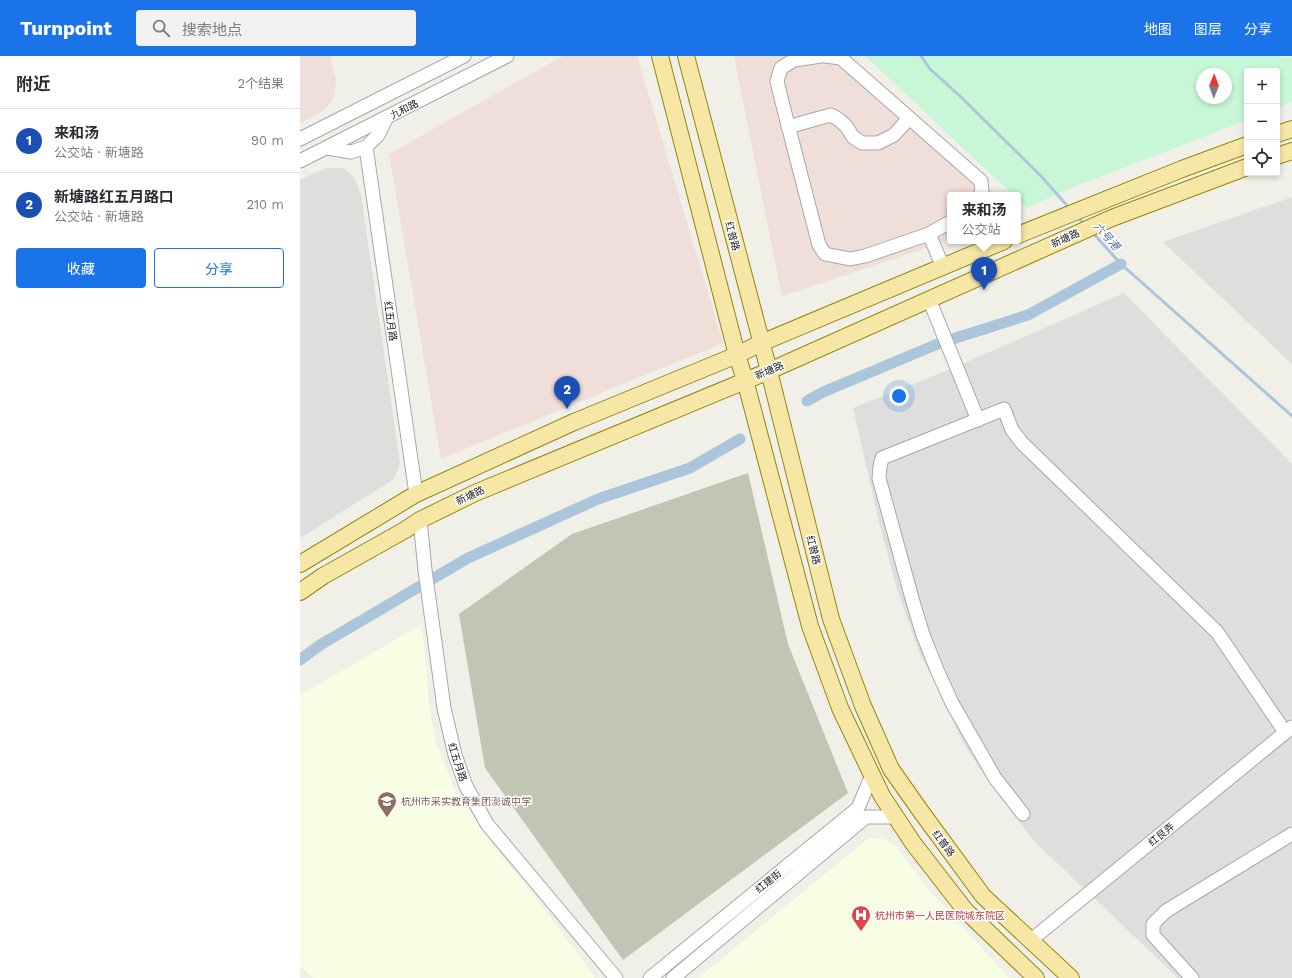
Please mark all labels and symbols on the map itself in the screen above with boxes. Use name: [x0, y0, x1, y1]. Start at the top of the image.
north arrow: [1196, 68, 1232, 104]
street label: 九和路: [388, 98, 420, 121]
street label: 红普路: [723, 220, 742, 252]
water label: 六号港: [1091, 220, 1124, 254]
street label: 新塘路: [1049, 227, 1081, 250]
pin: 1: [971, 257, 997, 290]
street label: 红五月路: [382, 300, 399, 342]
street label: 新塘路: [753, 360, 785, 381]
pin: 2: [554, 376, 580, 409]
your location: [889, 386, 909, 406]
street label: 新塘路: [454, 484, 486, 507]
street label: 红普路: [805, 534, 822, 566]
street label: 红五月路: [446, 741, 469, 783]
school or university icon: 杭州市采实教育集团澎诚中学: [376, 790, 398, 818]
place label: 杭州市采实教育集团澎诚中学: [401, 796, 531, 807]
street label: 红艮弄: [1146, 821, 1176, 848]
street label: 红普路: [930, 828, 957, 859]
street label: 红建街: [753, 868, 783, 895]
hospital icon: 杭州市第一人民医院城东院区: [850, 904, 872, 932]
place label: 杭州市第一人民医院城东院区: [875, 910, 1005, 921]

